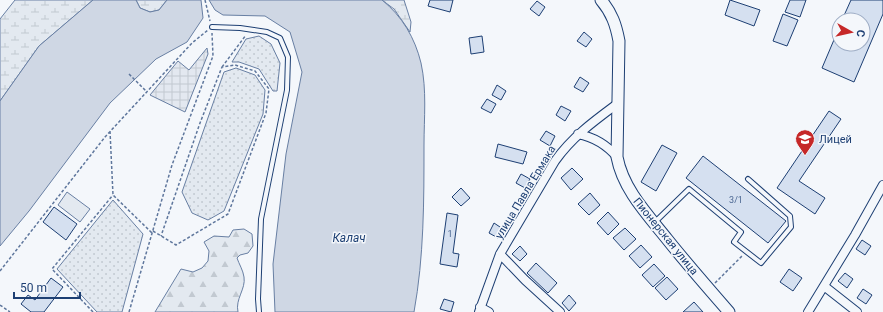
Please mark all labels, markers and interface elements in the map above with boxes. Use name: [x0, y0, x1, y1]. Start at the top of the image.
north arrow: [831, 12, 871, 52]
text: С: [853, 29, 867, 38]
school or university icon: Лицей: [794, 128, 816, 156]
place label: Лицей: [819, 133, 852, 146]
street label: улица Павла Ермака: [492, 143, 558, 241]
street label: Пионерская улица: [631, 195, 701, 278]
house number: 3/1: [729, 195, 743, 205]
house number: 1: [447, 229, 453, 239]
water label: Калач: [332, 231, 366, 245]
scale bar: [14, 274, 80, 300]
text: 50 m: [20, 281, 47, 295]

